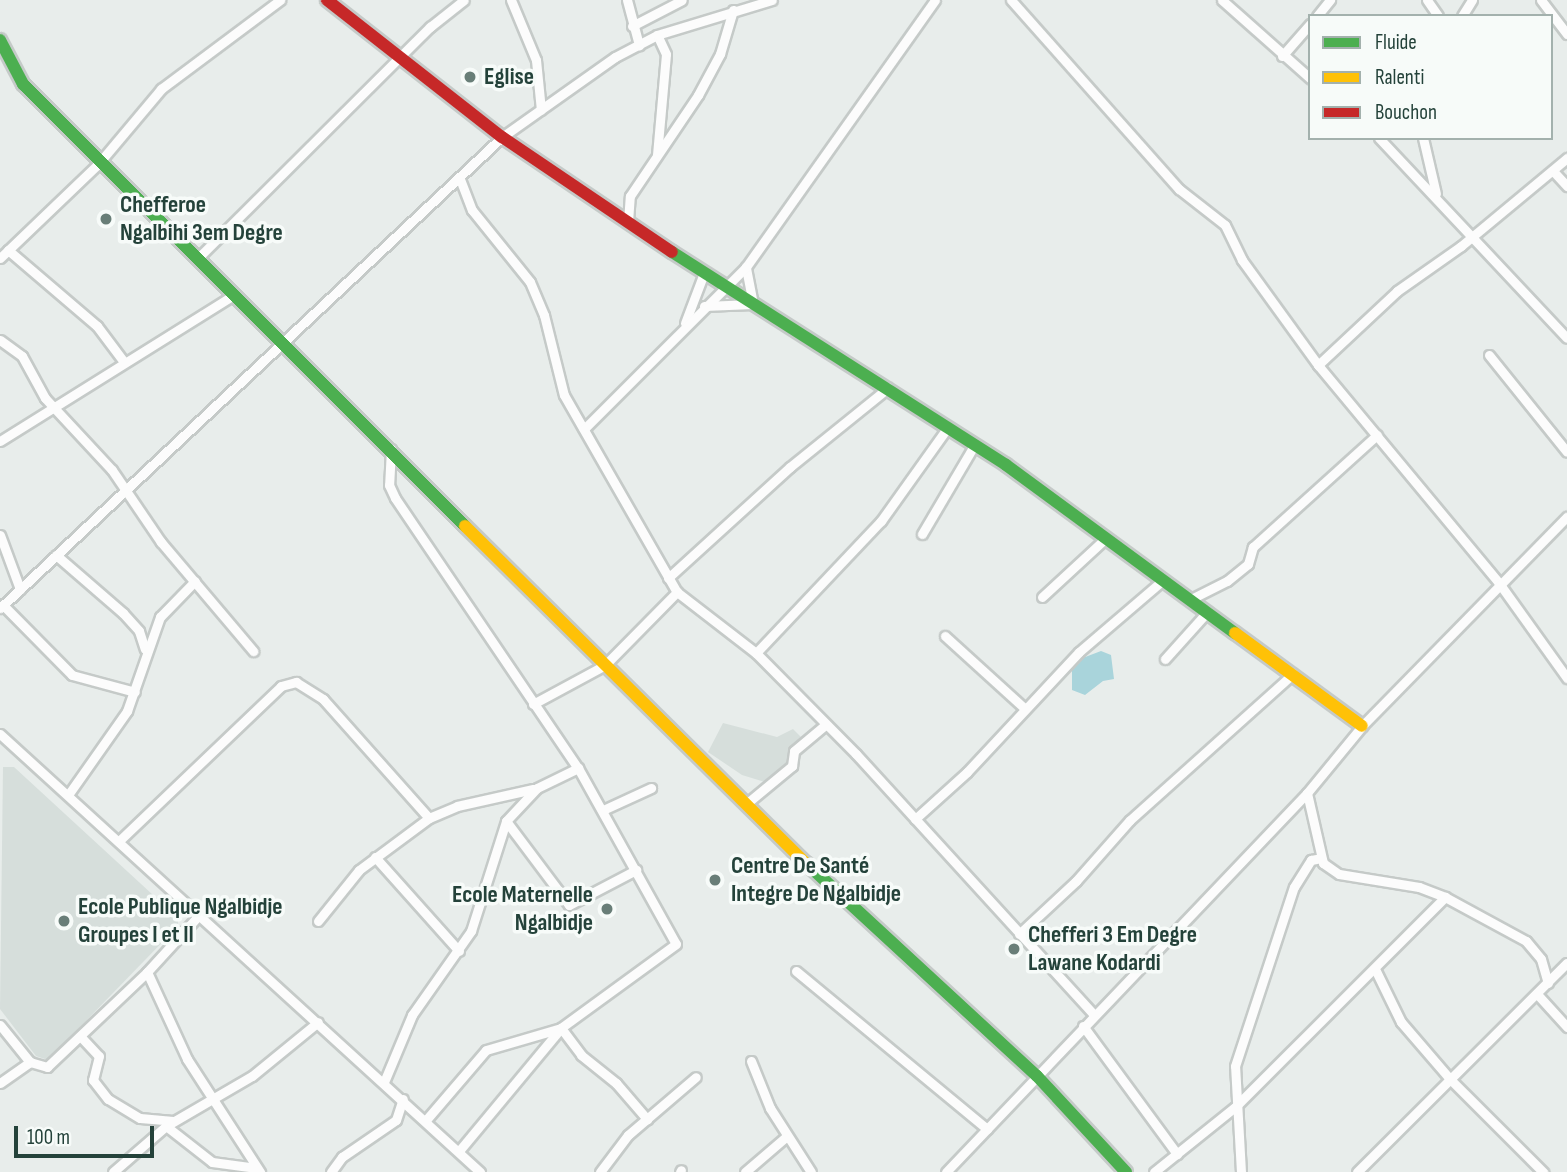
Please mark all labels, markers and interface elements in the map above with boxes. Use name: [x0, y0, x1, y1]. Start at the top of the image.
legend: [1308, 14, 1553, 140]
text: Fluide: [1375, 30, 1417, 55]
place label: Eglise: [484, 63, 534, 91]
text: Ralenti: [1375, 65, 1424, 90]
marker: Eglise: [462, 69, 478, 85]
text: Bouchon: [1375, 100, 1437, 125]
place label: Chefferoe Ngalbihi 3em Degre: [120, 191, 283, 247]
marker: Chefferoe Ngalbihi 3em Degre: [98, 211, 114, 227]
place label: Centre De Santé Integre De Ngalbidje: [731, 852, 901, 908]
marker: Centre De Santé Integre De Ngalbidje: [705, 870, 725, 890]
place label: Ecole Maternelle Ngalbidje: [452, 881, 593, 937]
place label: Ecole Publique Ngalbidje Groupes I et II: [78, 893, 283, 949]
marker: Ecole Maternelle Ngalbidje: [599, 901, 615, 917]
marker: Ecole Publique Ngalbidje Groupes I et II: [56, 913, 72, 929]
place label: Chefferi 3 Em Degre Lawane Kodardi: [1028, 921, 1197, 977]
marker: Chefferi 3 Em Degre Lawane Kodardi: [1006, 941, 1022, 957]
scale bar: [18, 1112, 158, 1156]
text: 100 m: [27, 1125, 70, 1150]

